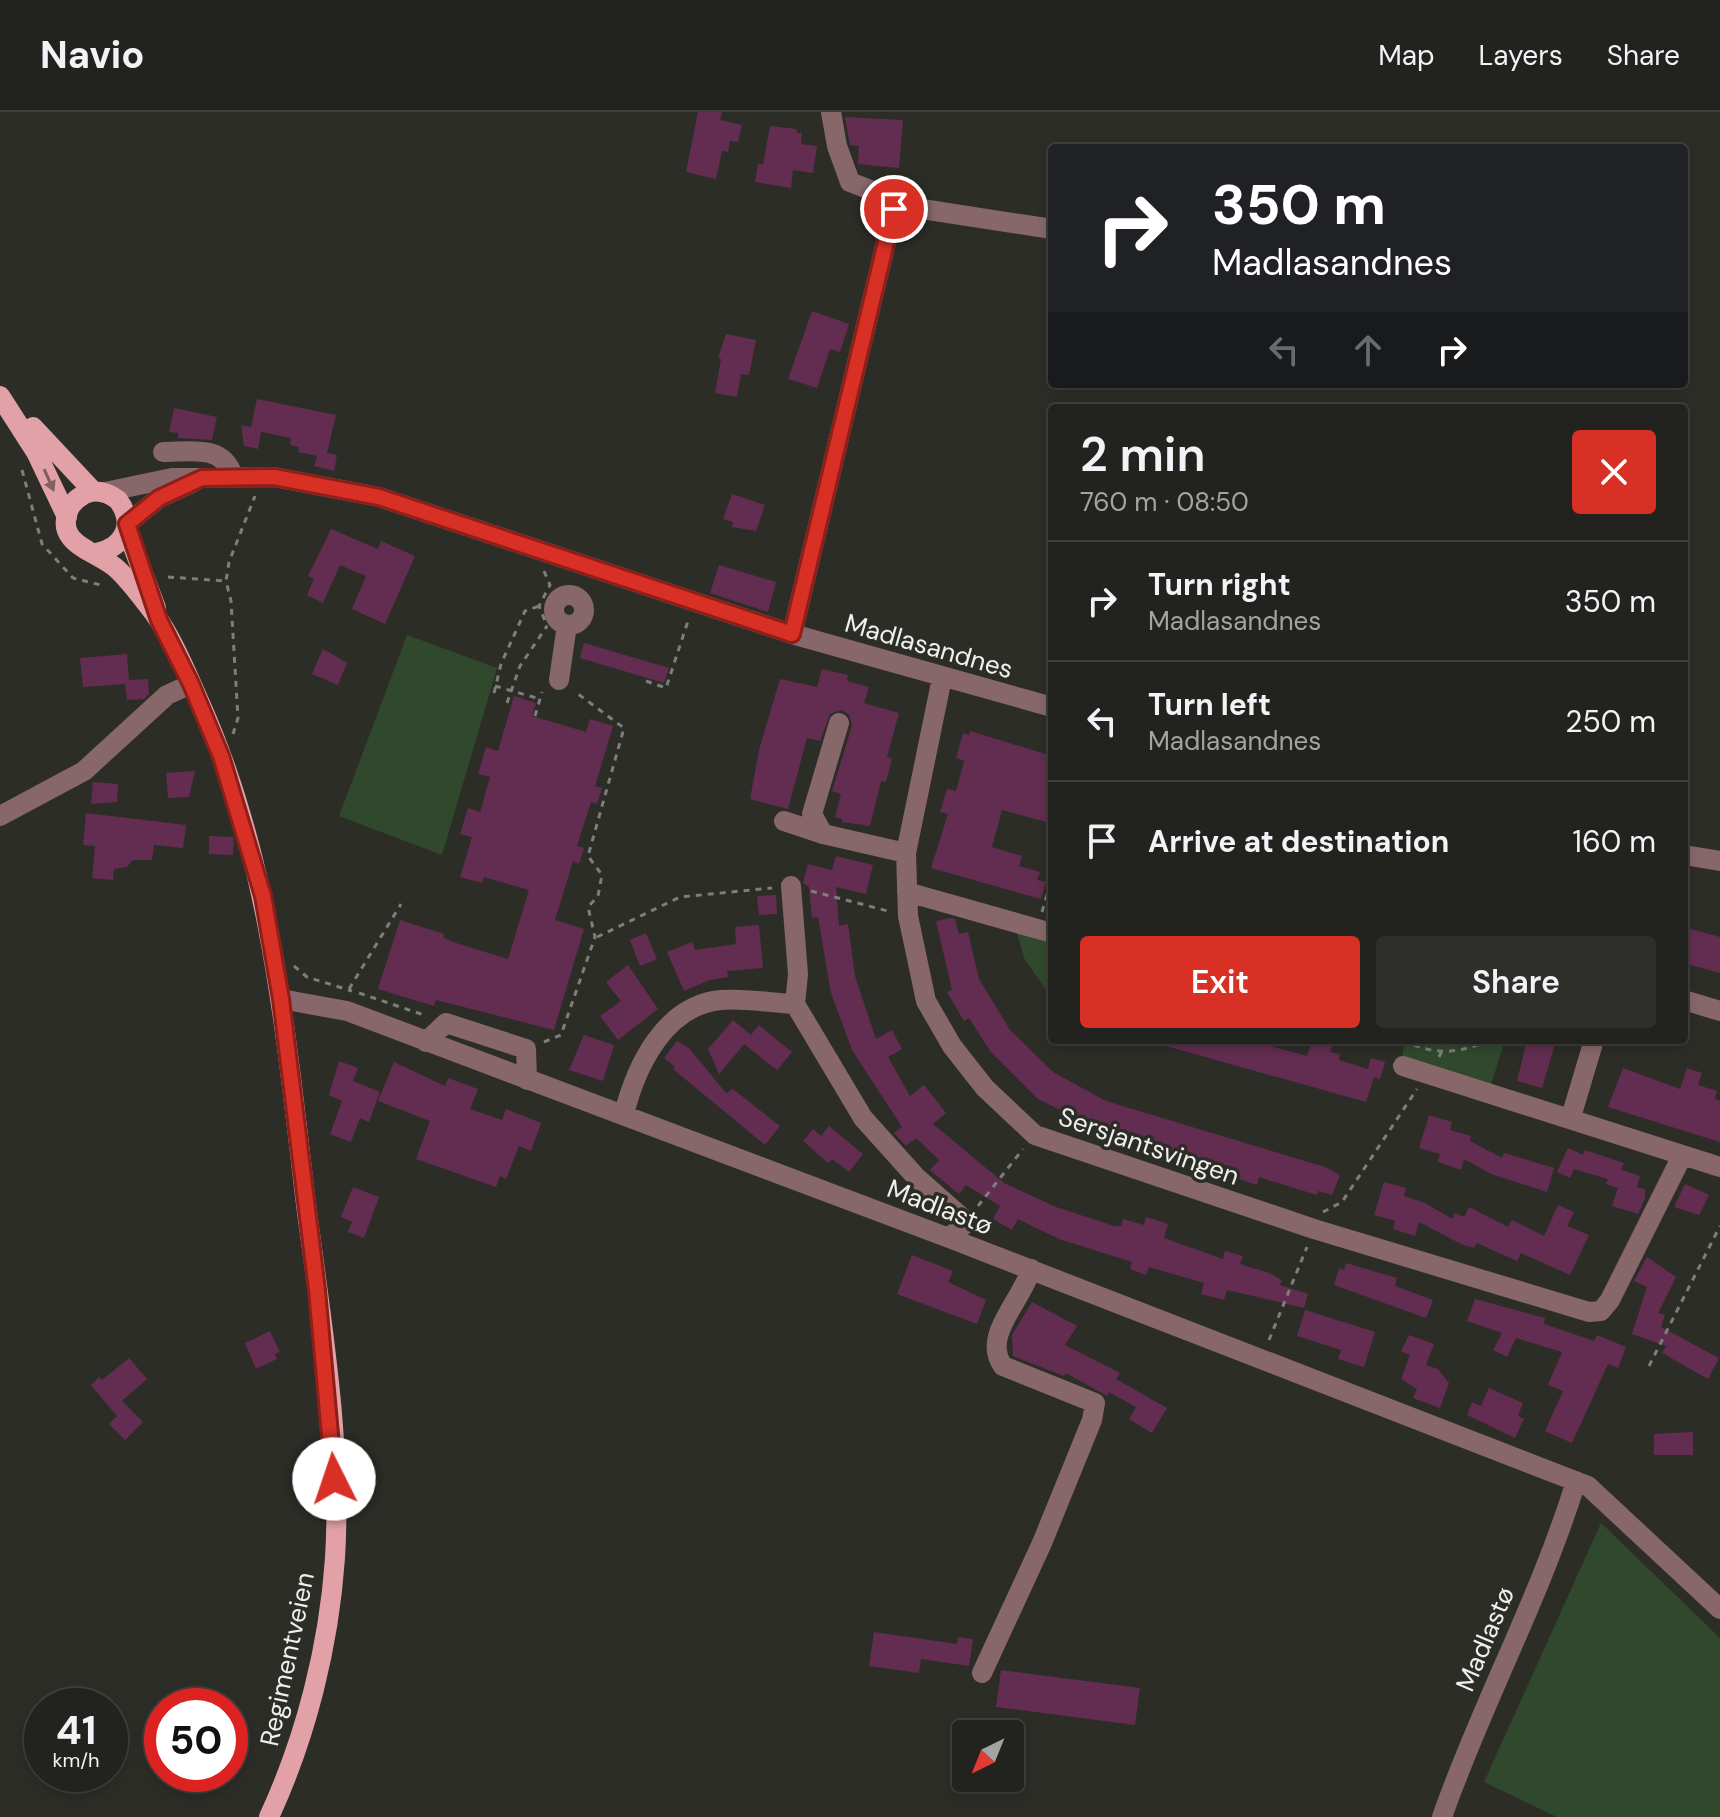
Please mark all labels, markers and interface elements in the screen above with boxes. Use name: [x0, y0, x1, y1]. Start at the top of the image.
text: Navio: [40, 30, 144, 80]
text: Map: [1378, 37, 1435, 74]
text: Layers: [1479, 37, 1563, 74]
text: Share: [1607, 37, 1680, 74]
text: 350 m: [1212, 168, 1386, 241]
pin: [860, 175, 928, 243]
icon: right: [1080, 176, 1184, 280]
icon: arrive: [872, 187, 916, 231]
text: Madlasandnes: [1212, 239, 1452, 286]
icon: left: [1262, 328, 1306, 372]
icon: ahead: [1346, 328, 1390, 372]
icon: right: [1430, 328, 1474, 372]
text: 2 min: [1080, 423, 1206, 486]
button: close: [1572, 430, 1656, 514]
one-way arrow: [42, 468, 56, 492]
text: 760 m · 08:50: [1080, 485, 1249, 519]
text: Turn right: [1148, 565, 1291, 604]
icon: right: [1080, 579, 1124, 623]
text: 350 m: [1565, 582, 1656, 621]
text: Madlasandnes: [1148, 604, 1321, 638]
street label: Madlasandnes: [841, 606, 1017, 686]
text: Turn left: [1148, 685, 1271, 724]
icon: left: [1080, 699, 1124, 743]
text: 250 m: [1565, 702, 1656, 741]
text: Madlasandnes: [1148, 724, 1321, 758]
icon: arrive: [1080, 819, 1124, 863]
text: Arrive at destination: [1148, 822, 1449, 861]
text: 160 m: [1573, 822, 1656, 861]
button: Exit: [1080, 936, 1360, 1028]
button: Share: [1376, 936, 1656, 1028]
street label: Sersjantsvingen: [1054, 1099, 1244, 1193]
street label: Madlastø: [882, 1171, 998, 1243]
position arrow: [292, 1437, 376, 1521]
street label: Regimentveien: [252, 1569, 322, 1749]
street label: Madlastø: [1448, 1582, 1522, 1696]
speed limit sign: 50: [144, 1688, 248, 1792]
text: 41: [56, 1704, 96, 1756]
north arrow: [952, 1720, 1024, 1792]
map controls: [952, 1720, 1024, 1792]
text: km/h: [52, 1747, 100, 1773]

